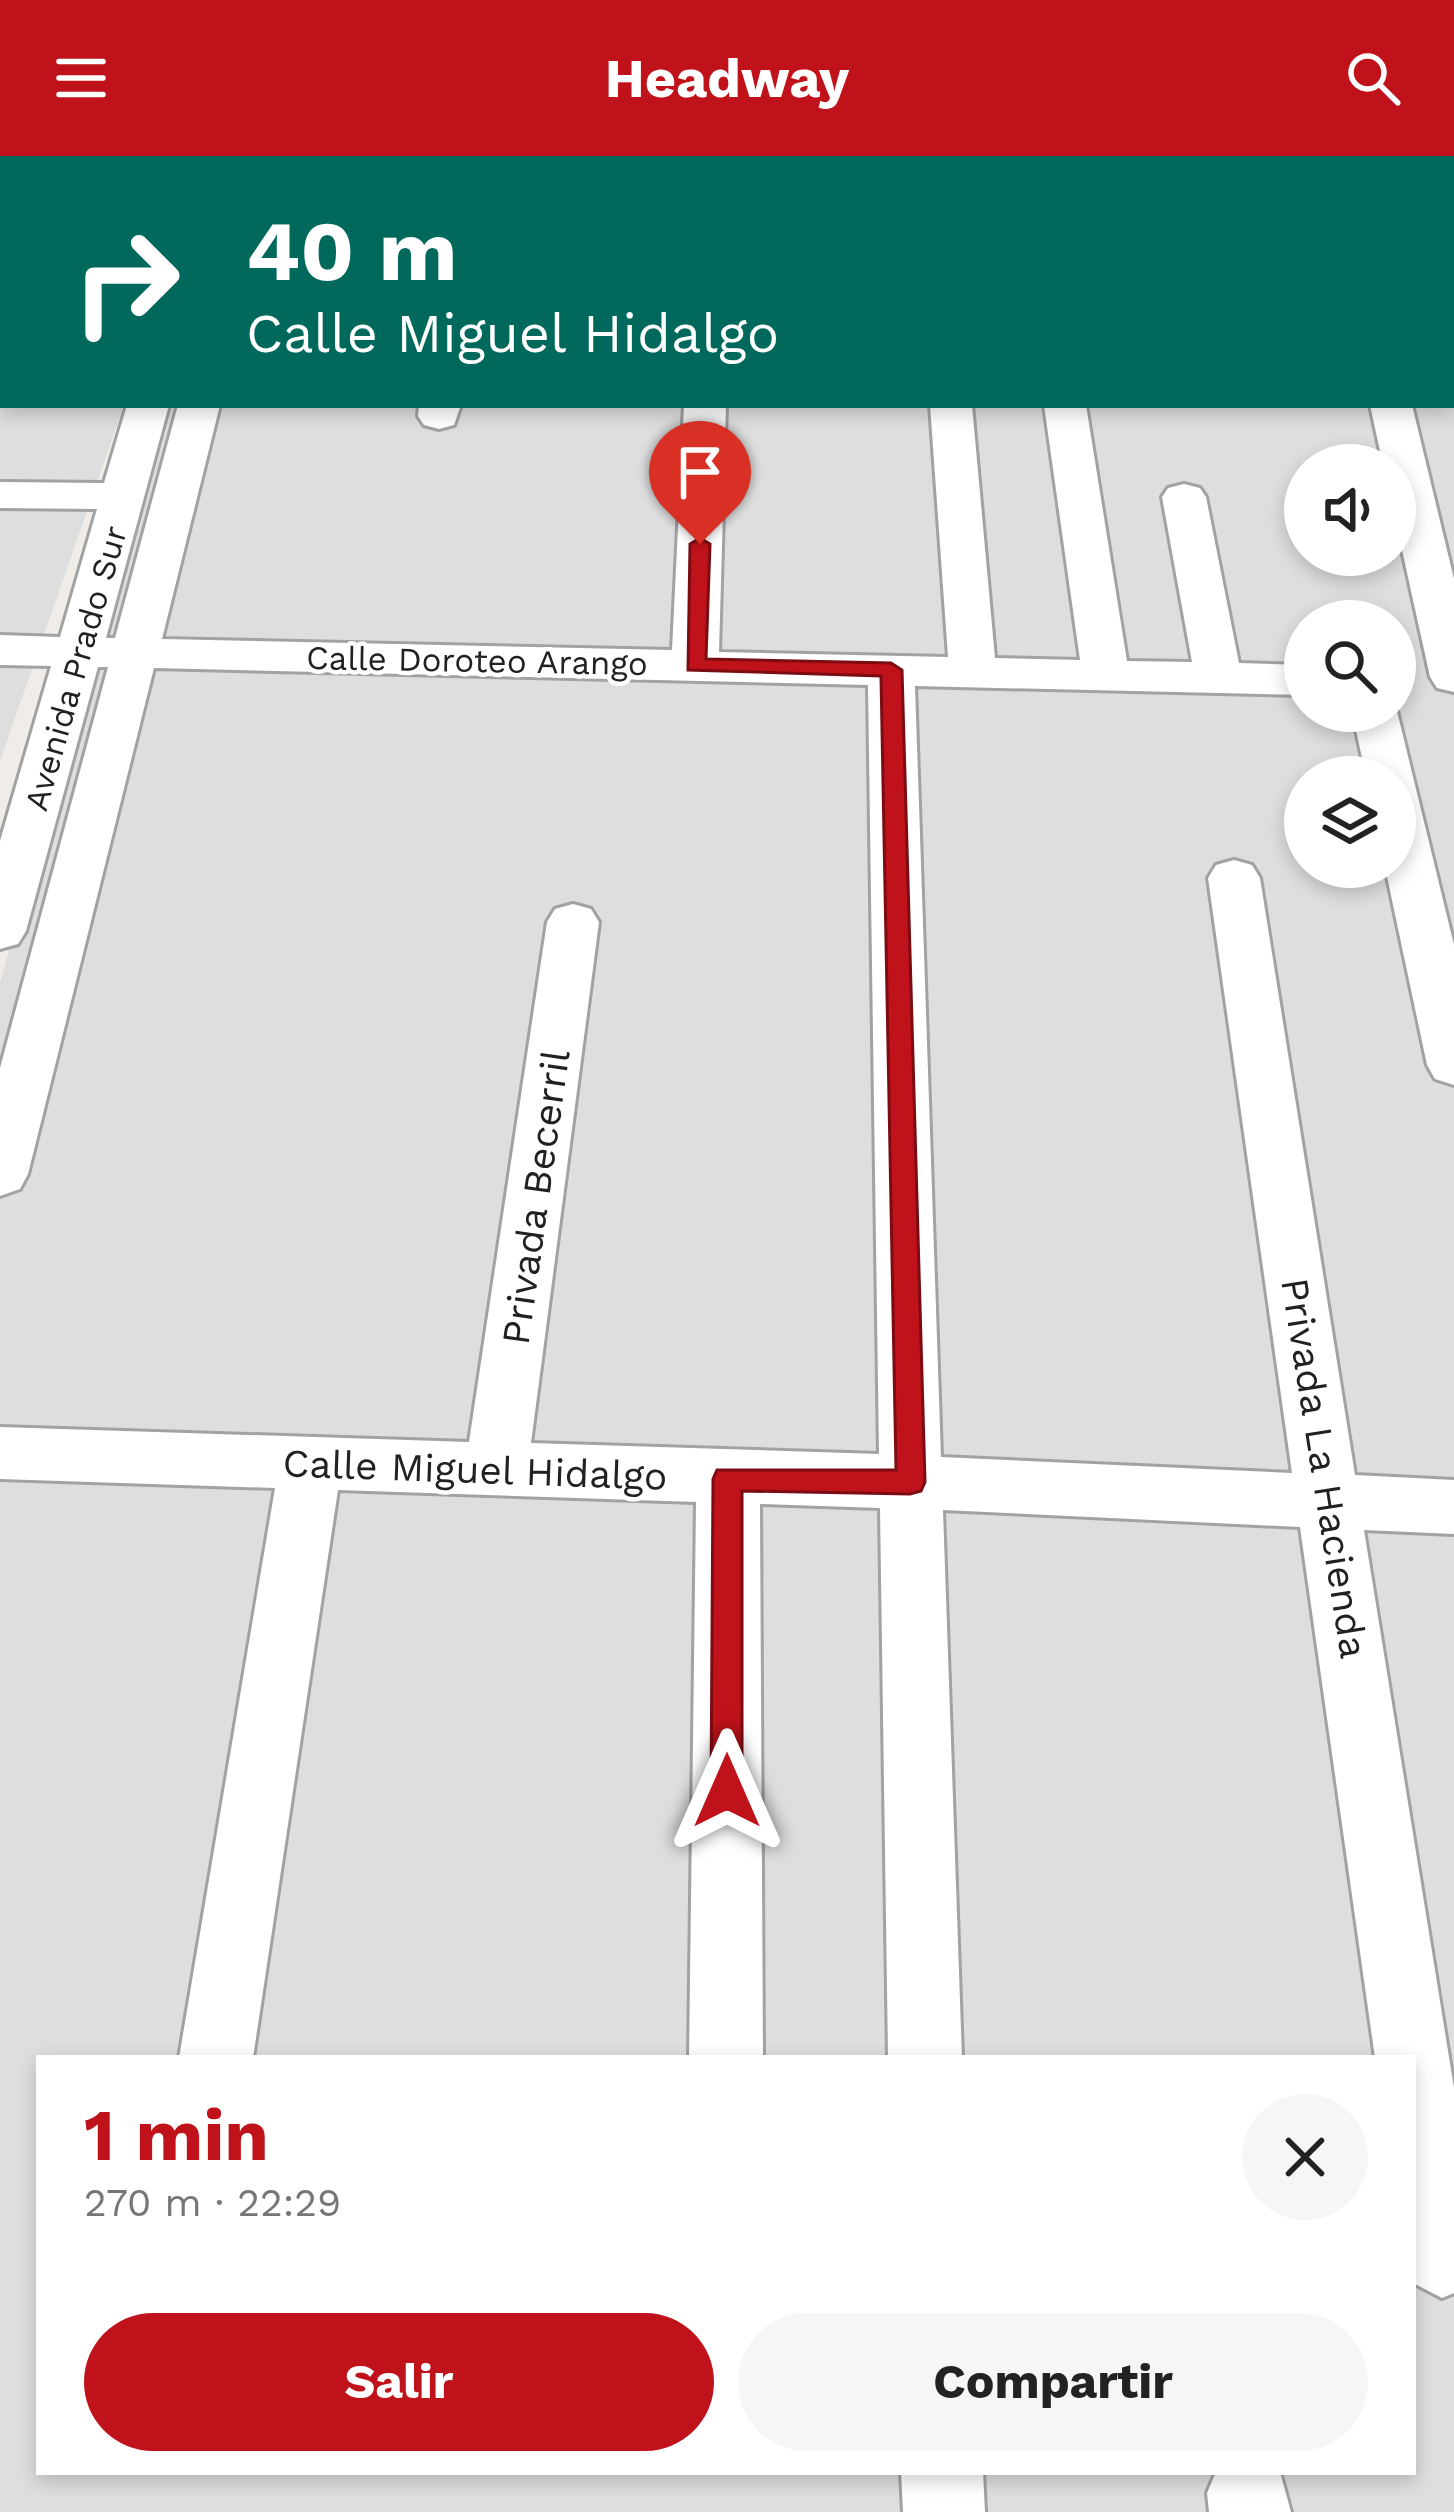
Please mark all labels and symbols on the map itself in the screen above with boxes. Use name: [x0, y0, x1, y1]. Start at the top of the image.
pin: [649, 421, 751, 544]
street label: Avenida Prado Sur: [16, 521, 135, 815]
street label: Calle Doroteo Arango: [306, 638, 648, 683]
street label: Privada Becerril: [493, 1047, 578, 1347]
street label: Privada La Hacienda: [1272, 1275, 1377, 1661]
street label: Calle Miguel Hidalgo: [282, 1440, 668, 1499]
position arrow: [664, 1728, 790, 1854]

